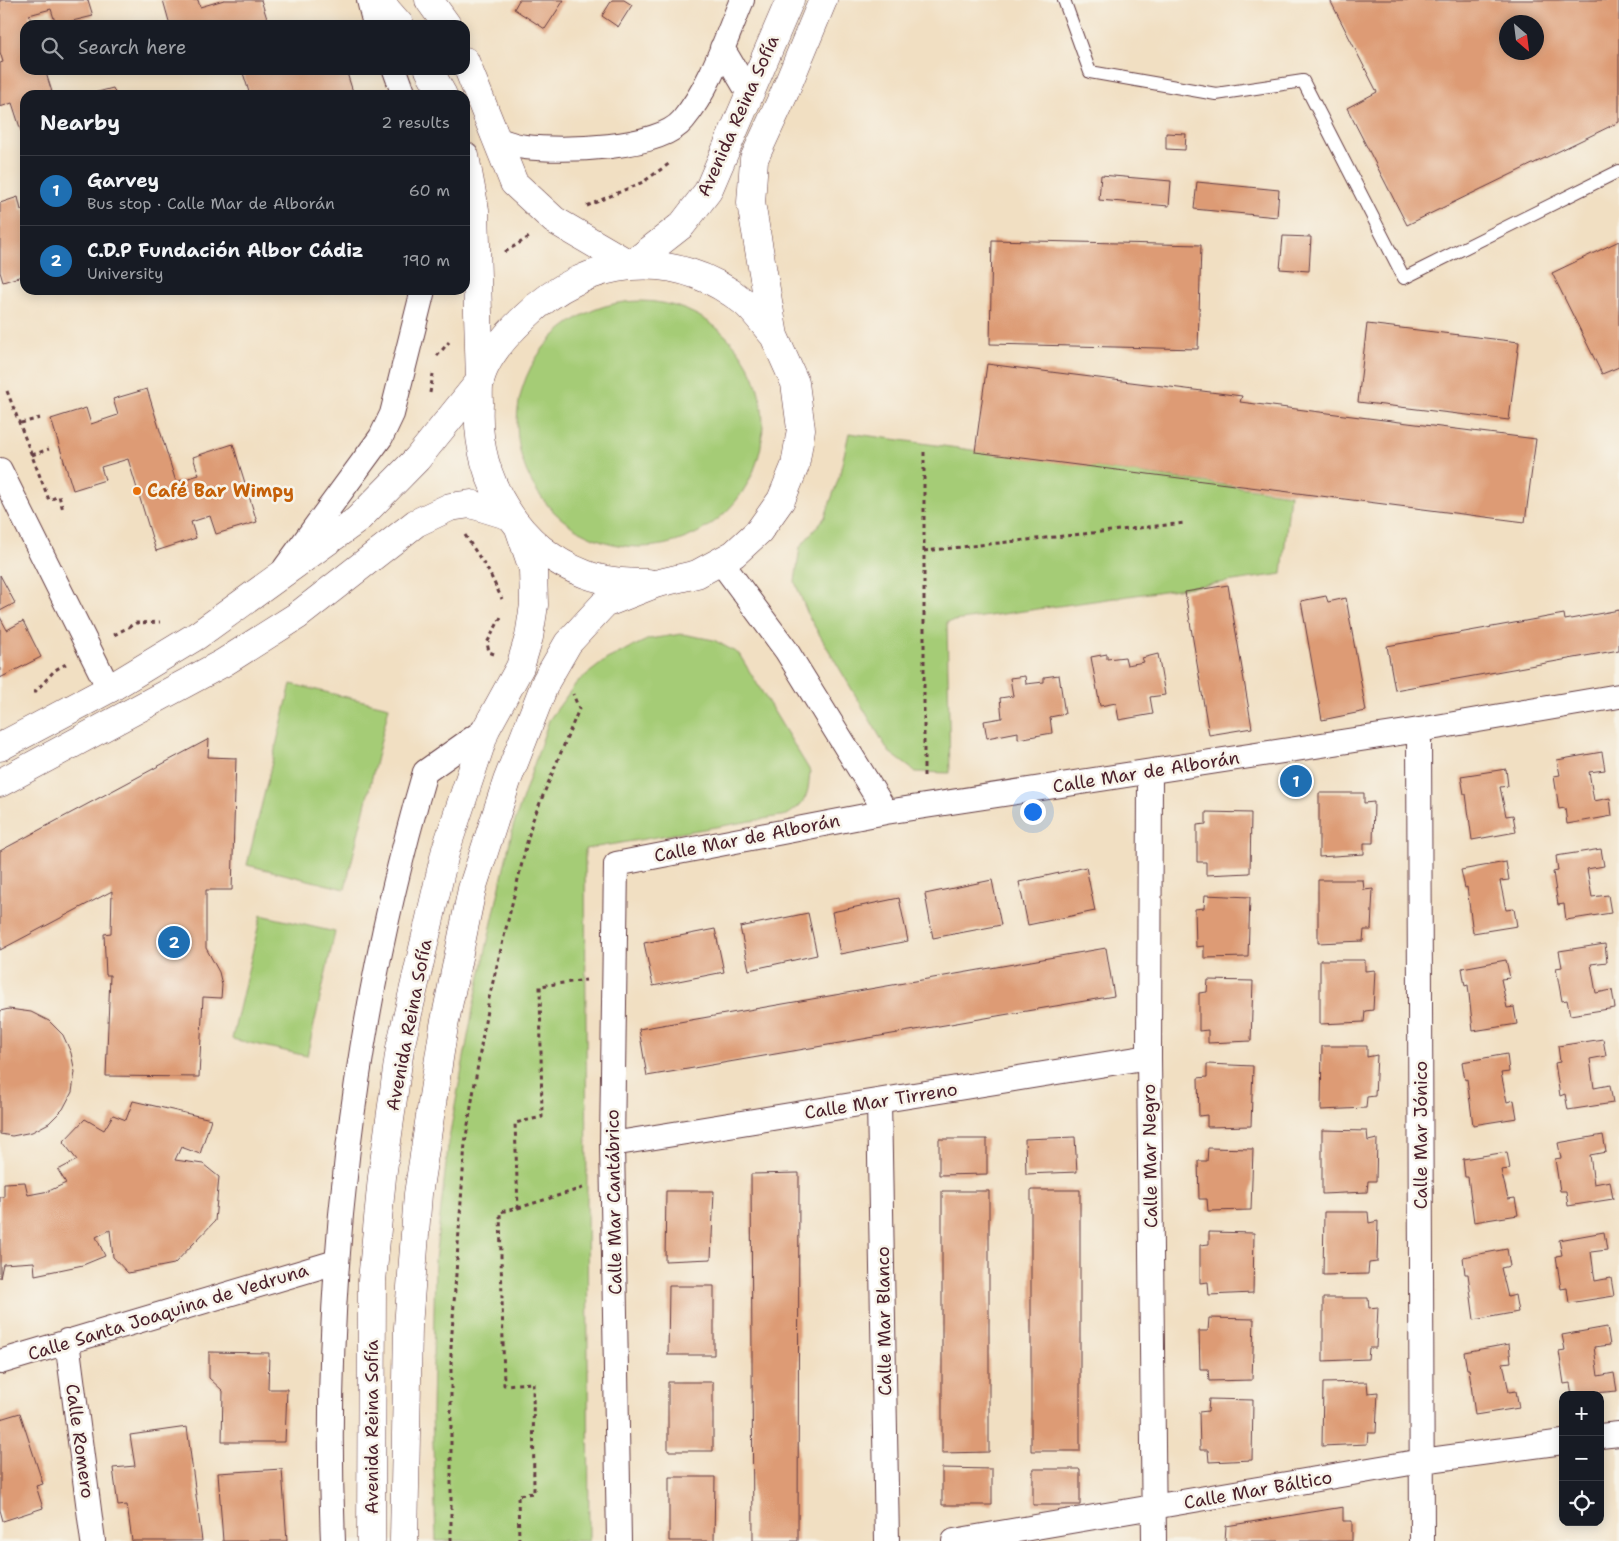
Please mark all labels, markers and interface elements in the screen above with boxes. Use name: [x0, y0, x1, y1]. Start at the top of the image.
north arrow: [1499, 15, 1544, 60]
search box: [20, 20, 470, 75]
street label: Avenida Reina Sofía: [692, 31, 784, 201]
icon: search: [38, 34, 66, 62]
text: Search here: [78, 35, 187, 60]
text: Nearby: [40, 109, 120, 137]
text: 2 results: [381, 112, 450, 133]
text: Garvey: [87, 168, 159, 193]
text: 1: [52, 180, 60, 201]
text: 60 m: [409, 180, 450, 201]
text: Bus stop · Calle Mar de Alborán: [87, 193, 335, 214]
text: C.D.P Fundación Albor Cádiz: [87, 238, 364, 263]
text: 2: [50, 250, 62, 271]
text: 190 m: [403, 250, 450, 271]
text: University: [87, 263, 163, 284]
place label: Café Bar Wimpy: [147, 479, 294, 503]
marker: Café Bar Wimpy: [131, 485, 143, 497]
street label: Calle Mar de Alborán: [1051, 745, 1241, 799]
pin: 1: [1280, 762, 1312, 800]
your location: [1020, 799, 1046, 825]
street label: Calle Mar de Alborán: [652, 808, 842, 868]
pin: 2: [158, 923, 190, 961]
street label: Avenida Reina Sofía: [381, 937, 437, 1113]
street label: Calle Mar Jónico: [1409, 1061, 1433, 1209]
street label: Calle Mar Tirreno: [803, 1077, 959, 1125]
street label: Calle Mar Negro: [1137, 1084, 1163, 1228]
street label: Calle Mar Cantábrico: [600, 1109, 628, 1295]
street label: Calle Mar Blanco: [871, 1246, 897, 1396]
street label: Calle Santa Joaquina de Vedruna: [25, 1258, 311, 1366]
street label: Avenida Reina Sofía: [360, 1340, 384, 1514]
street label: Calle Romero: [60, 1382, 100, 1500]
map controls: [1559, 1391, 1604, 1526]
button: +: [1559, 1391, 1604, 1436]
button: −: [1559, 1436, 1604, 1481]
street label: Calle Mar Báltico: [1182, 1465, 1334, 1515]
button: locate: [1559, 1481, 1604, 1526]

